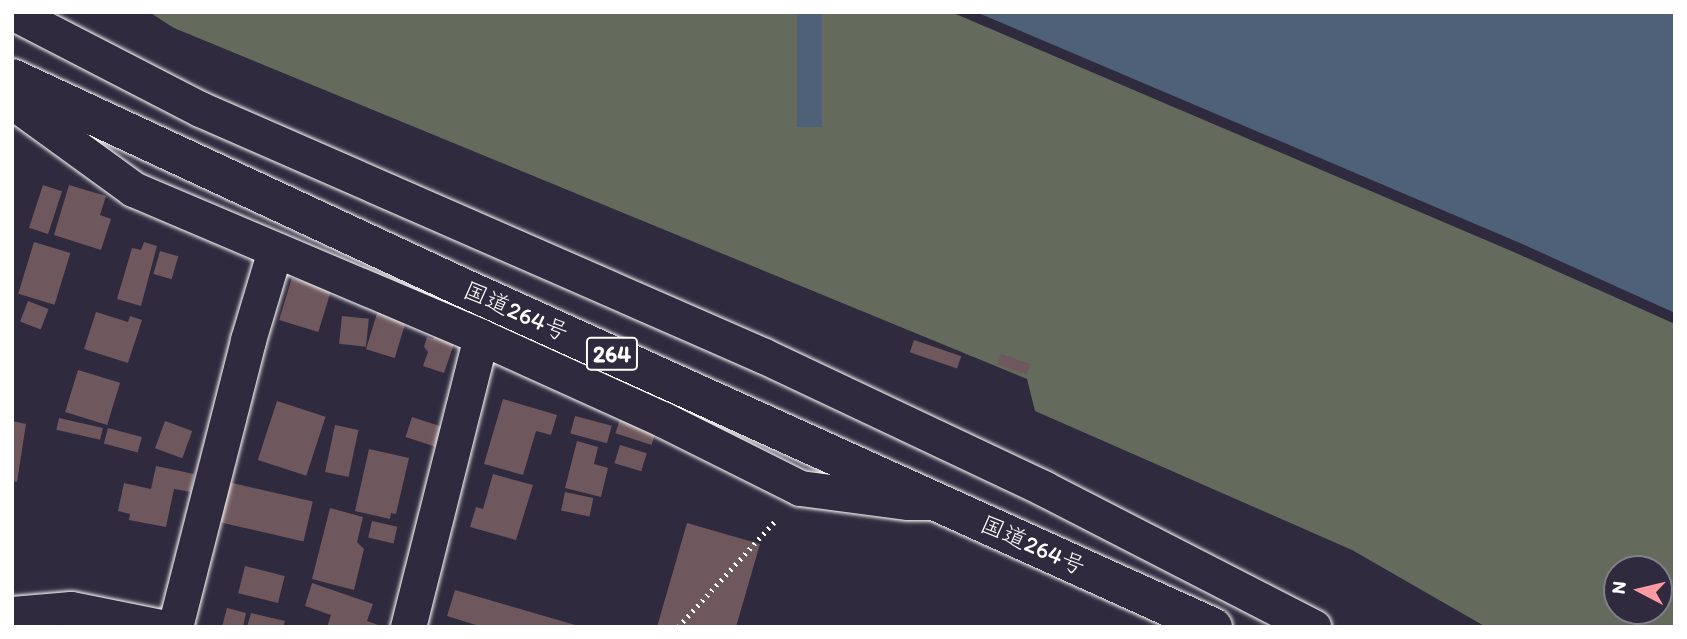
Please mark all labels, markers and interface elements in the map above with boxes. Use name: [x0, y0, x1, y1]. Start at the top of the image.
street label: 国道264号: [459, 275, 573, 347]
road number: 264: [586, 334, 638, 374]
street label: 国道264号: [976, 509, 1090, 581]
north arrow: [1603, 555, 1673, 625]
text: N: [1606, 580, 1631, 595]

